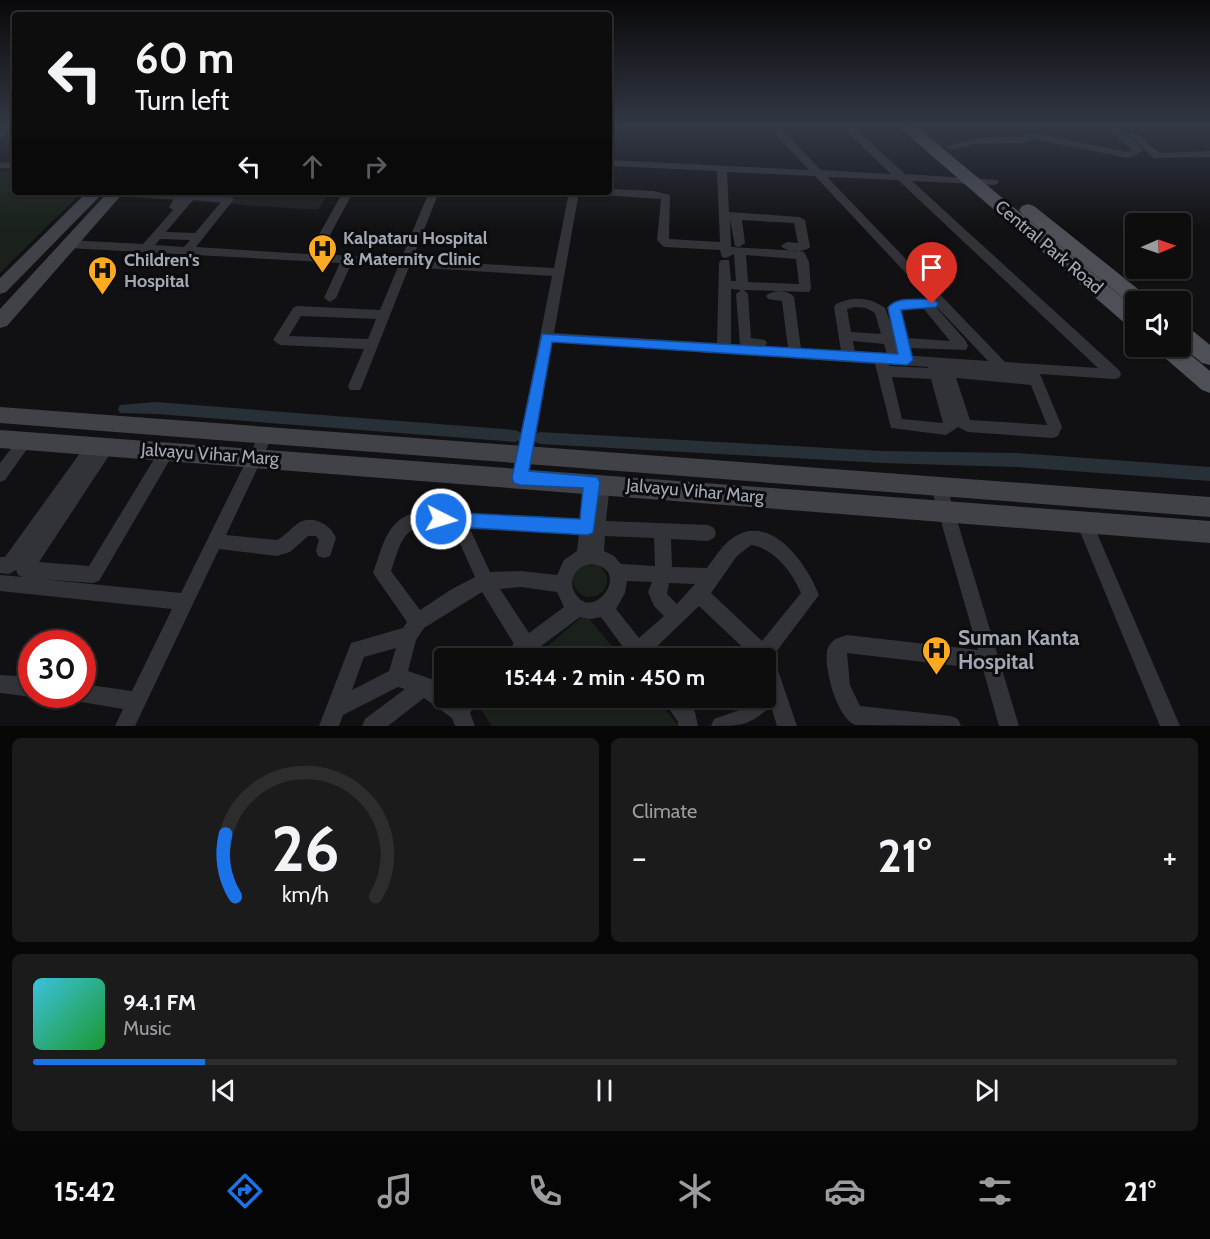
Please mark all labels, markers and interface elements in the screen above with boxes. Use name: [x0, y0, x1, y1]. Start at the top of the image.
text: 60 m: [135, 32, 234, 84]
icon: left: [36, 36, 114, 114]
text: Turn left: [135, 84, 229, 117]
icon: left: [233, 150, 266, 183]
icon: ahead: [296, 150, 329, 183]
icon: right: [359, 150, 392, 183]
street label: Central Park Road: [991, 195, 1107, 299]
north arrow: [1125, 213, 1191, 279]
map controls: [1125, 213, 1191, 357]
place label: Kalpataru Hospital & Maternity Clinic: [343, 227, 488, 270]
hospital icon: Kalpataru Hospital & Maternity Clinic: [306, 232, 338, 274]
pin: [906, 242, 957, 304]
place label: Children's Hospital: [124, 249, 200, 292]
icon: arrive: [915, 251, 948, 284]
hospital icon: Children's Hospital: [87, 254, 119, 296]
button: sound: [1125, 291, 1191, 357]
street label: Jalvayu Vihar Marg: [139, 438, 281, 470]
street label: Jalvayu Vihar Marg: [624, 474, 766, 508]
position arrow: [409, 487, 473, 551]
place label: Suman Kanta Hospital: [958, 625, 1080, 674]
speed limit sign: 30: [18, 630, 96, 708]
hospital icon: Suman Kanta Hospital: [921, 634, 953, 676]
text: 15:44 · 2 min · 450 m: [505, 664, 705, 691]
text: Climate: [632, 799, 697, 823]
text: 26: [271, 811, 340, 887]
text: 21°: [878, 829, 931, 883]
text: −: [632, 837, 647, 877]
text: +: [1162, 837, 1177, 877]
text: km/h: [282, 881, 329, 907]
text: 94.1 FM: [123, 989, 196, 1016]
text: Music: [123, 1016, 171, 1040]
icon: previous: [207, 1074, 240, 1107]
icon: pause: [588, 1074, 621, 1107]
icon: next: [970, 1074, 1003, 1107]
icon: directions: [224, 1170, 266, 1212]
icon: music: [374, 1170, 416, 1212]
icon: phone: [524, 1170, 566, 1212]
icon: climate: [674, 1170, 716, 1212]
icon: car: [824, 1170, 866, 1212]
icon: filters: [974, 1170, 1016, 1212]
text: 15:42: [54, 1175, 116, 1208]
text: 21°: [1124, 1175, 1156, 1208]

